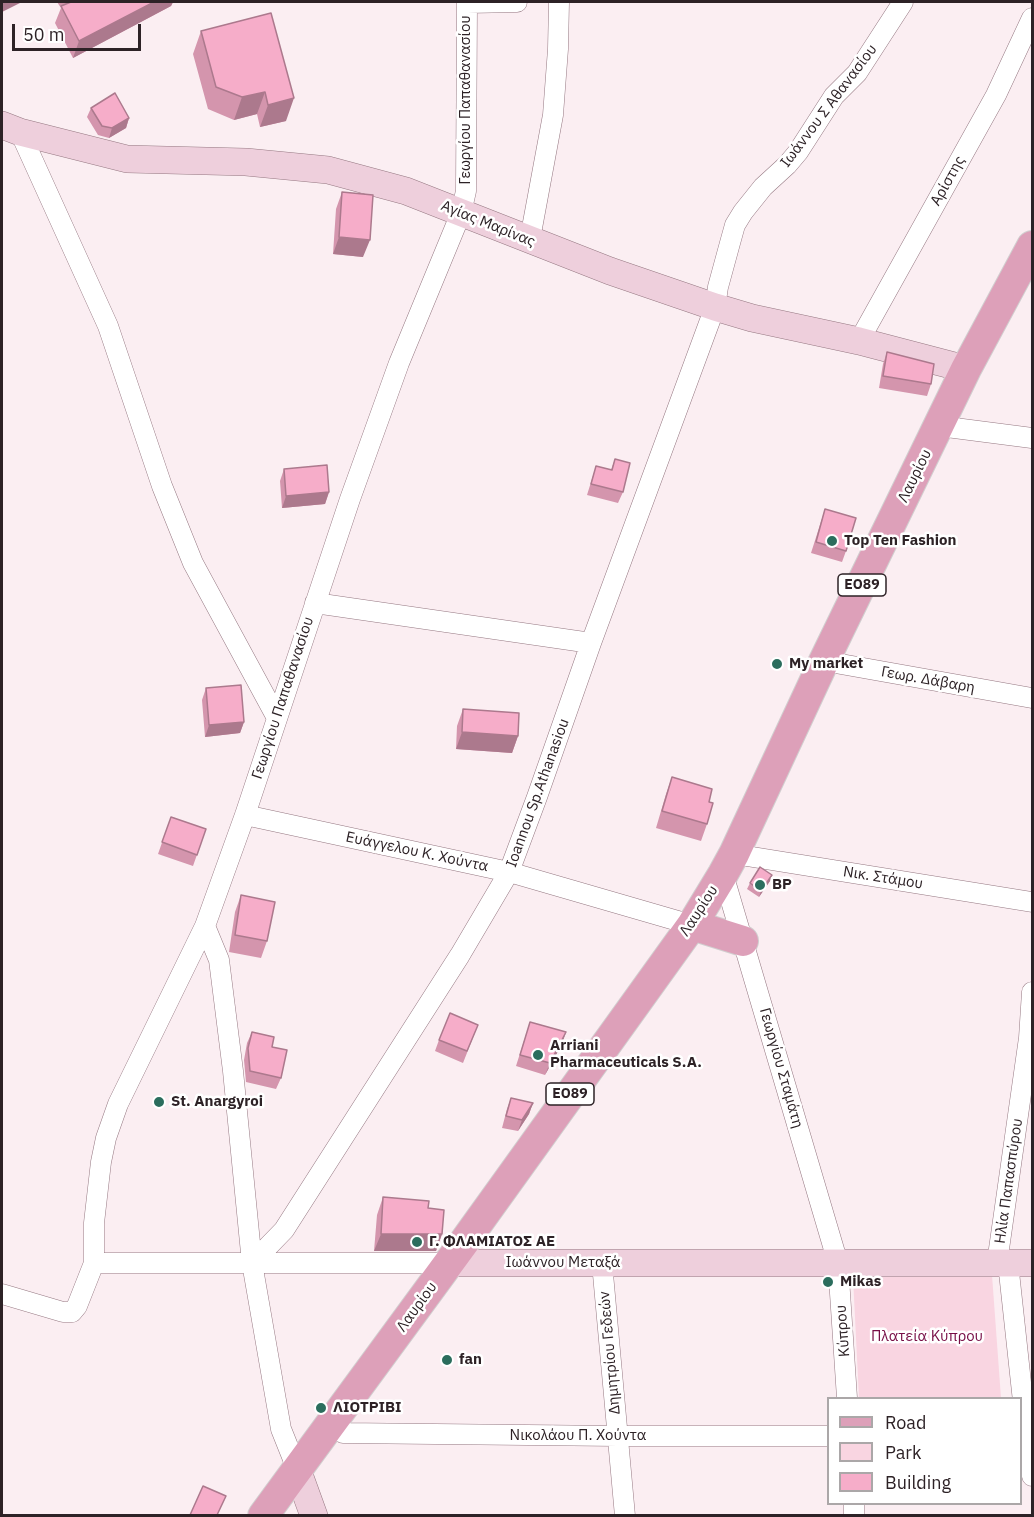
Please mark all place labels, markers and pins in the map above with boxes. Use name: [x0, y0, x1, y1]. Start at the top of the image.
place label: Top Ten Fashion: [844, 532, 956, 550]
marker: Top Ten Fashion: [825, 534, 839, 548]
place label: My market: [789, 655, 863, 673]
marker: My market: [770, 657, 784, 671]
place label: BP: [772, 876, 792, 894]
marker: BP: [753, 878, 767, 892]
place label: Arriani Pharmaceuticals S.A.: [550, 1037, 702, 1072]
marker: Arriani Pharmaceuticals S.A.: [531, 1048, 545, 1062]
place label: St. Anargyroi: [171, 1093, 263, 1111]
marker: St. Anargyroi: [152, 1095, 166, 1109]
place label: Γ. ΦΛΑΜΙΑΤΟΣ ΑΕ: [429, 1233, 555, 1251]
marker: Γ. ΦΛΑΜΙΑΤΟΣ ΑΕ: [410, 1235, 424, 1249]
place label: Mikas: [840, 1273, 881, 1291]
marker: Mikas: [821, 1275, 835, 1289]
place label: fan: [459, 1351, 482, 1369]
marker: fan: [440, 1353, 454, 1367]
place label: ΛΙΟΤΡΙΒΙ: [333, 1399, 401, 1417]
marker: ΛΙΟΤΡΙΒΙ: [314, 1401, 328, 1415]

